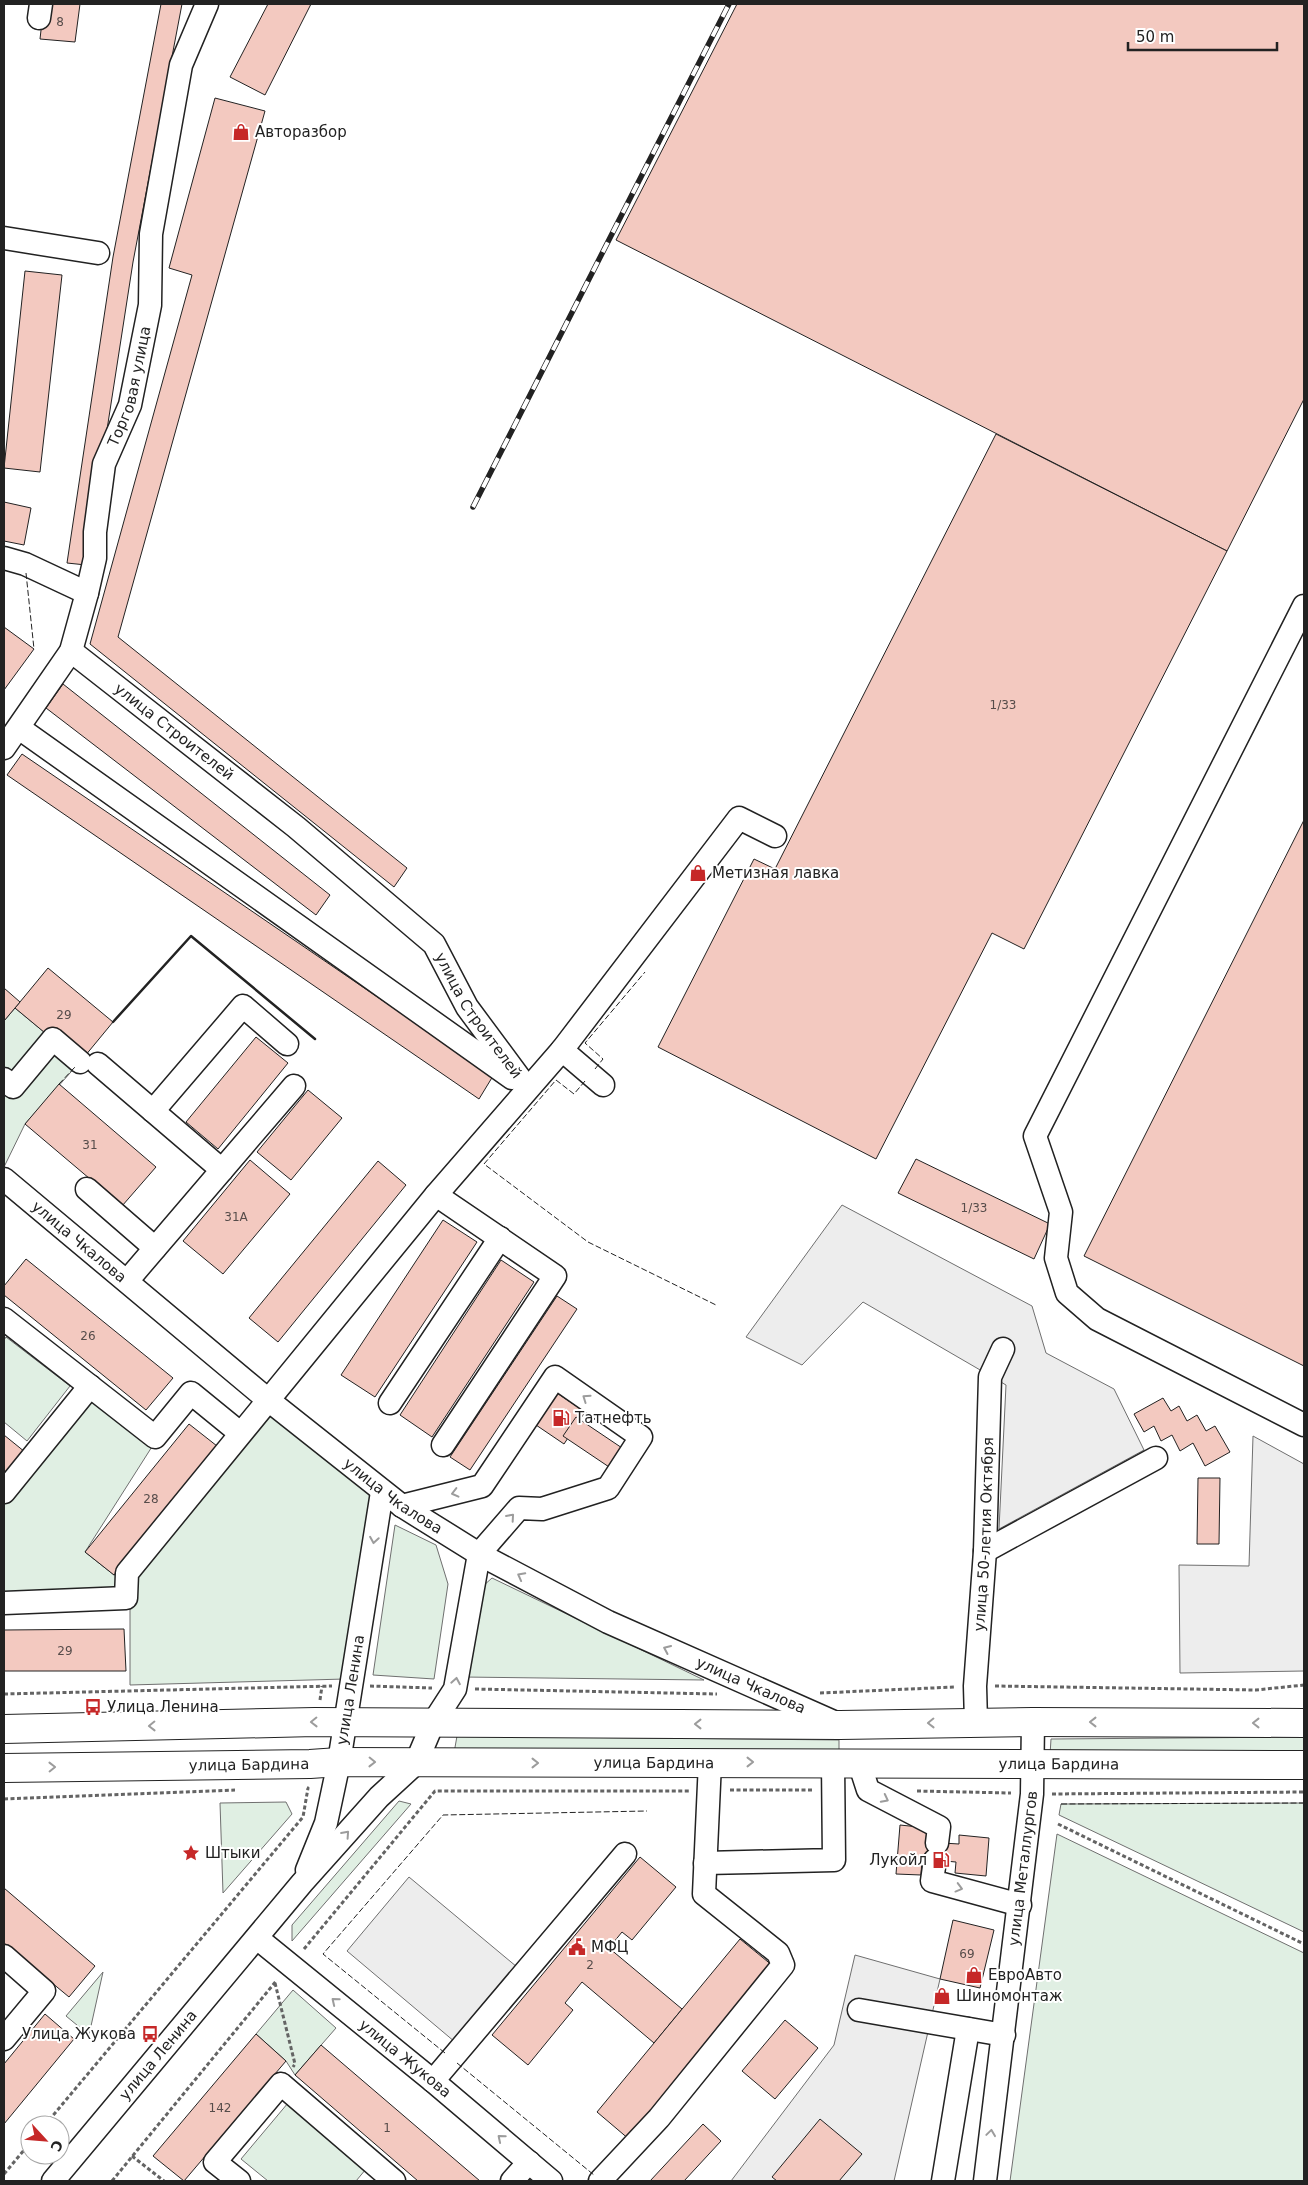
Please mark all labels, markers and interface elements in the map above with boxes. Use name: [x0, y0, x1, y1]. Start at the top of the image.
house number: 8: [56, 15, 64, 29]
scale bar: [1128, 20, 1277, 52]
text: 50 m: [1136, 28, 1174, 46]
shop icon: Авторазбор: [231, 122, 251, 142]
place label: Авторазбор: [255, 123, 347, 141]
street label: Торговая улица: [104, 325, 155, 450]
street label: улица Строителей: [111, 679, 238, 784]
house number: 1/33: [990, 698, 1016, 712]
shop icon: Метизная лавка: [688, 863, 708, 883]
place label: Метизная лавка: [712, 864, 839, 882]
street label: улица Строителей: [431, 950, 526, 1082]
house number: 29: [56, 1008, 72, 1022]
house number: 31: [82, 1138, 98, 1152]
street label: улица Чкалова: [28, 1197, 130, 1287]
house number: 1/33: [961, 1201, 987, 1215]
house number: 31А: [224, 1210, 249, 1224]
house number: 26: [80, 1329, 96, 1343]
one-way arrow: [582, 1395, 592, 1404]
fuel station icon: Татнефть: [551, 1408, 571, 1428]
place label: Татнефть: [574, 1409, 652, 1427]
street label: улица 50-летия Октября: [970, 1437, 997, 1632]
street label: улица Чкалова: [340, 1454, 446, 1538]
one-way arrow: [450, 1487, 459, 1498]
house number: 28: [143, 1492, 159, 1506]
one-way arrow: [505, 1513, 514, 1522]
one-way arrow: [369, 1536, 380, 1544]
one-way arrow: [518, 1572, 527, 1582]
street label: улица Ленина: [333, 1633, 368, 1746]
house number: 29: [57, 1644, 73, 1658]
one-way arrow: [663, 1644, 672, 1655]
street label: улица Чкалова: [693, 1653, 808, 1717]
one-way arrow: [451, 1677, 461, 1686]
bus stop icon: Улица Ленина: [83, 1697, 103, 1717]
place label: Улица Ленина: [107, 1698, 219, 1716]
one-way arrow: [310, 1717, 318, 1728]
one-way arrow: [1089, 1717, 1096, 1727]
one-way arrow: [926, 1718, 934, 1728]
one-way arrow: [1251, 1718, 1259, 1728]
one-way arrow: [694, 1719, 702, 1729]
one-way arrow: [147, 1721, 155, 1731]
street label: улица Бардина: [594, 1754, 714, 1772]
street label: улица Бардина: [189, 1755, 309, 1775]
street label: улица Бардина: [999, 1755, 1119, 1773]
one-way arrow: [369, 1757, 377, 1767]
one-way arrow: [746, 1757, 754, 1767]
one-way arrow: [532, 1758, 539, 1768]
one-way arrow: [49, 1762, 57, 1772]
street label: улица Металлургов: [1005, 1790, 1041, 1947]
one-way arrow: [880, 1793, 889, 1803]
one-way arrow: [340, 1831, 349, 1840]
place icon: Штыки: [181, 1843, 201, 1863]
place label: Штыки: [205, 1844, 260, 1862]
fuel station icon: Лукойл: [931, 1850, 951, 1870]
place label: Лукойл: [869, 1851, 927, 1869]
one-way arrow: [954, 1883, 962, 1893]
public building icon: МФЦ: [567, 1937, 587, 1957]
place label: МФЦ: [591, 1938, 629, 1956]
house number: 69: [959, 1947, 975, 1961]
house number: 2: [586, 1958, 594, 1972]
shop icon: ЕвроАвто: [964, 1965, 984, 1985]
place label: ЕвроАвто: [988, 1966, 1062, 1984]
shop icon: Шиномонтаж: [932, 1986, 952, 2006]
place label: Шиномонтаж: [956, 1987, 1063, 2005]
one-way arrow: [332, 1999, 341, 2007]
street label: улица Ленина: [115, 2007, 201, 2104]
street label: улица Жукова: [355, 2016, 455, 2102]
bus stop icon: Улица Жукова: [140, 2024, 160, 2044]
place label: Улица Жукова: [22, 2025, 136, 2043]
house number: 142: [209, 2101, 231, 2115]
north arrow: [20, 2115, 70, 2165]
house number: 1: [383, 2121, 391, 2135]
one-way arrow: [985, 2129, 996, 2137]
one-way arrow: [497, 2135, 506, 2144]
text: С: [47, 2138, 66, 2154]

